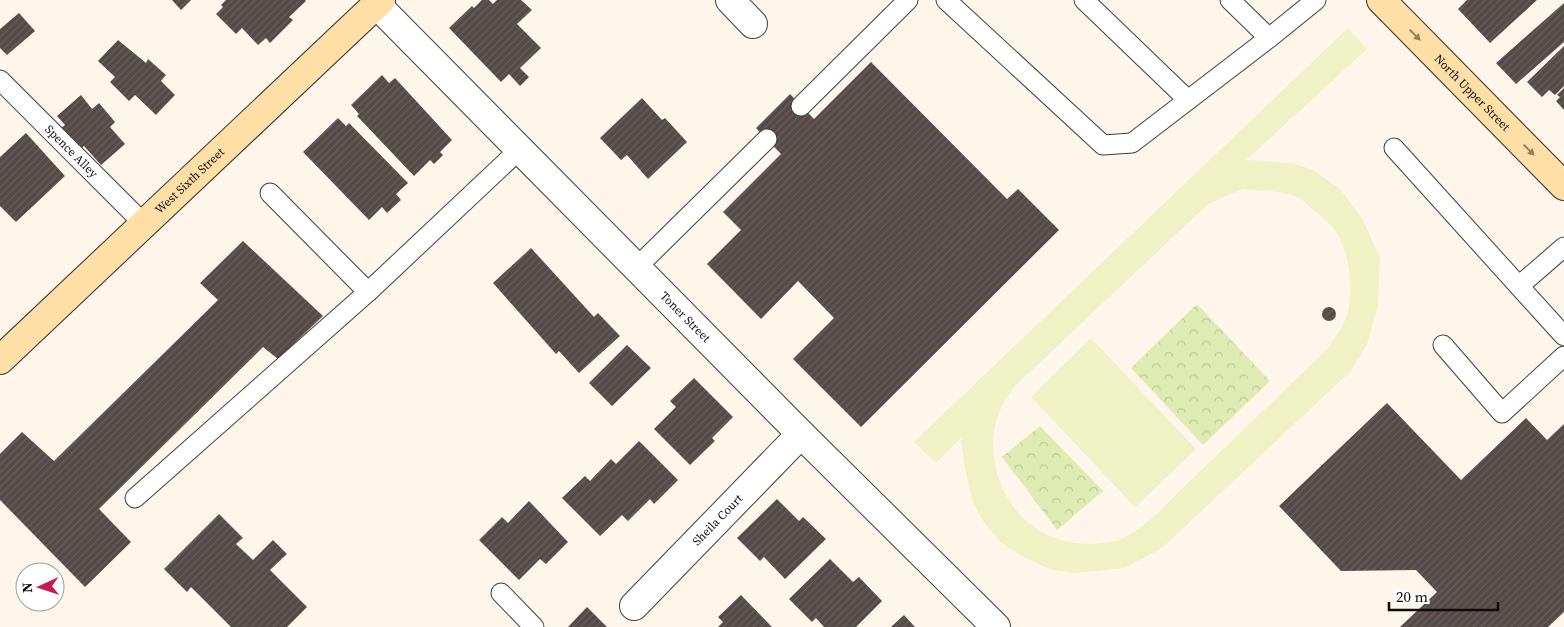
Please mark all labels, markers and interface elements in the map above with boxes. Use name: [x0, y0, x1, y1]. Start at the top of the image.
one-way arrow: [1409, 28, 1421, 40]
street label: North Upper Street: [1431, 51, 1514, 135]
street label: Spence Alley: [42, 122, 102, 182]
street label: West Sixth Street: [152, 144, 228, 217]
one-way arrow: [1523, 144, 1535, 156]
street label: Toner Street: [657, 288, 714, 346]
street label: Sheila Court: [689, 491, 746, 549]
north arrow: [15, 562, 65, 612]
scale bar: [1389, 580, 1498, 612]
text: N: [17, 582, 37, 593]
text: 20 m: [1396, 586, 1428, 607]

